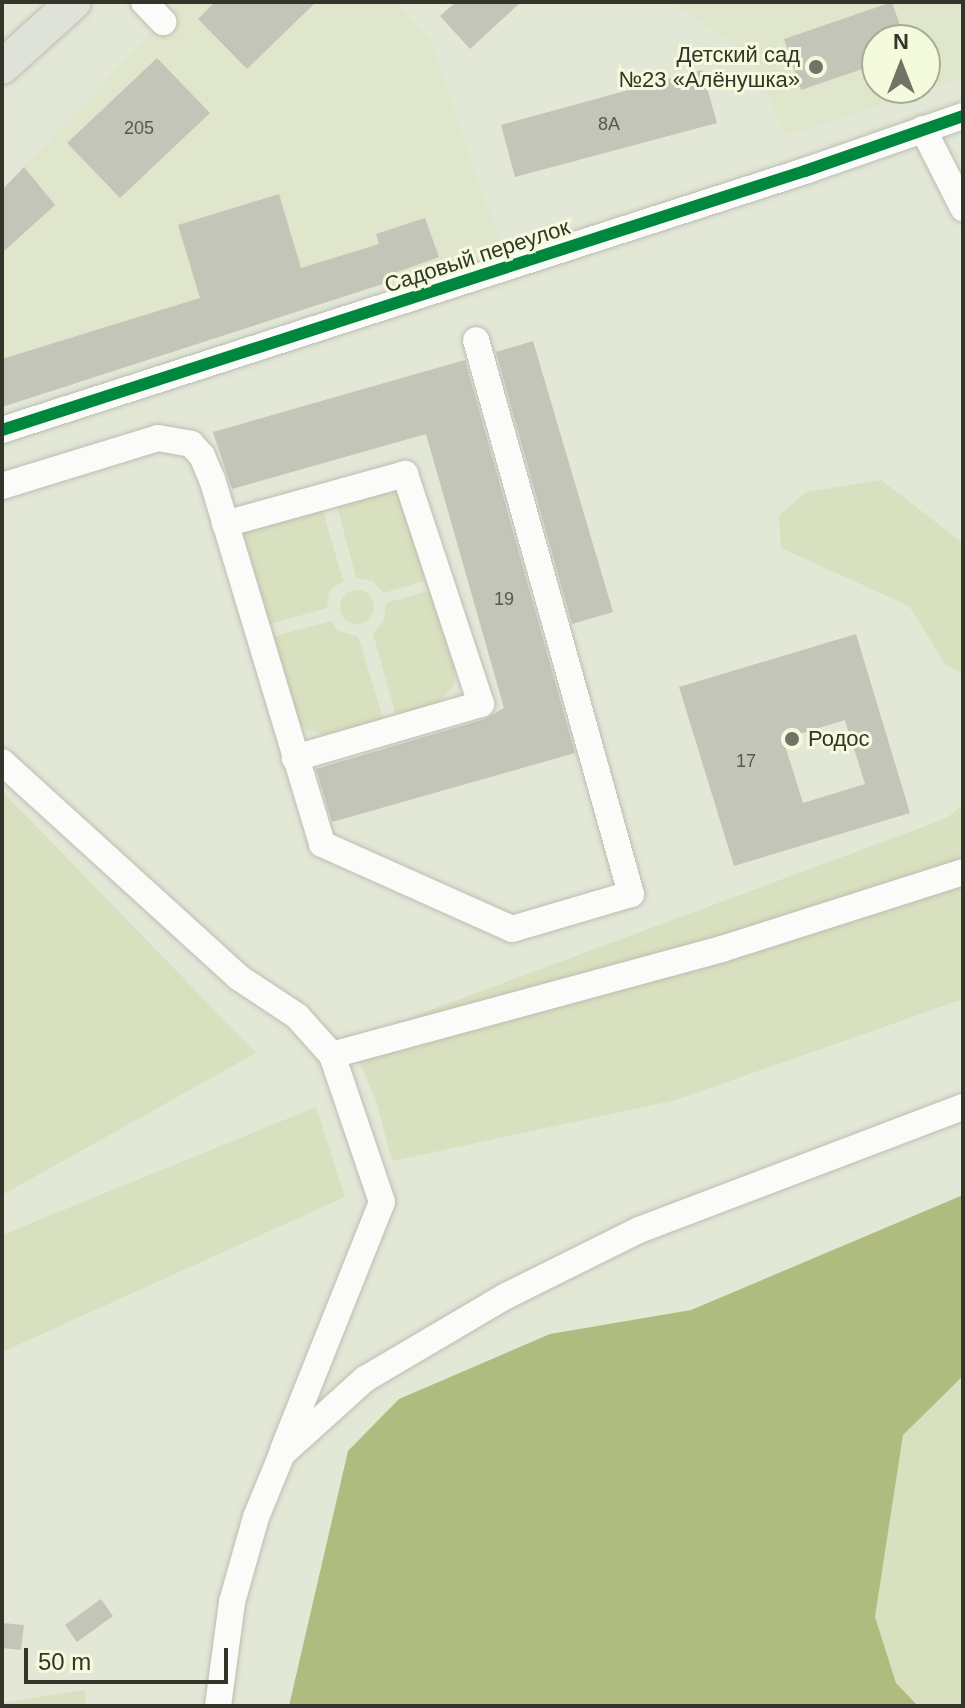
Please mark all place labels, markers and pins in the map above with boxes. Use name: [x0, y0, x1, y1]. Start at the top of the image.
place label: Детский сад №23 «Алёнушка»: [618, 41, 800, 92]
marker: Детский сад №23 «Алёнушка»: [807, 58, 825, 76]
place label: Родос: [808, 726, 870, 752]
marker: Родос: [783, 730, 801, 748]

